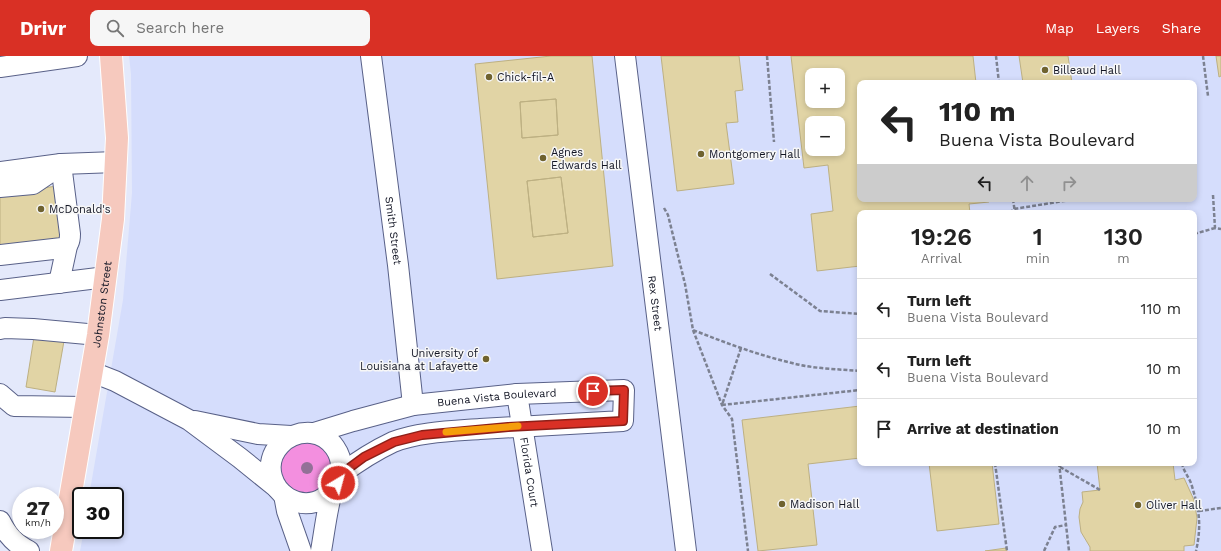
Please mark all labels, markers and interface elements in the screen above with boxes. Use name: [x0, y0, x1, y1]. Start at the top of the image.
search box: [90, 10, 370, 46]
text: Drivr: [20, 17, 66, 40]
icon: search: [104, 17, 126, 39]
text: Search here: [136, 19, 224, 37]
text: Map: [1045, 20, 1074, 36]
text: Layers: [1096, 20, 1140, 36]
text: Share: [1162, 20, 1201, 36]
place label: Billeaud Hall: [1053, 64, 1121, 77]
marker: Billeaud Hall: [1040, 65, 1050, 75]
map controls: [805, 68, 845, 156]
button: +: [805, 68, 845, 108]
place label: Chick-fil-A: [497, 71, 554, 84]
marker: Chick-fil-A: [484, 72, 494, 82]
text: 110 m: [939, 95, 1016, 128]
icon: left: [873, 96, 925, 148]
button: −: [805, 116, 845, 156]
text: Buena Vista Boulevard: [939, 129, 1135, 150]
place label: Agnes Edwards Hall: [551, 146, 622, 172]
place label: Montgomery Hall: [709, 148, 801, 161]
marker: Montgomery Hall: [696, 149, 706, 159]
marker: Agnes Edwards Hall: [538, 153, 548, 163]
icon: left: [974, 172, 996, 194]
icon: ahead: [1016, 172, 1038, 194]
icon: right: [1058, 172, 1080, 194]
street label: Smith Street: [382, 196, 404, 266]
place label: McDonald's: [49, 203, 111, 216]
marker: McDonald's: [36, 204, 46, 214]
text: 19:26: [911, 223, 972, 251]
text: 1: [1033, 223, 1043, 251]
text: 130: [1104, 223, 1143, 251]
text: Arrival: [921, 251, 962, 266]
text: min: [1026, 251, 1050, 266]
text: m: [1117, 251, 1130, 266]
street label: Johnston Street: [90, 260, 115, 349]
street label: Rex Street: [645, 275, 665, 332]
text: Turn left: [907, 292, 971, 310]
icon: left: [873, 298, 895, 320]
text: 110 m: [1141, 300, 1181, 318]
text: Buena Vista Boulevard: [907, 310, 1049, 325]
place label: University of Louisiana at Lafayette: [360, 347, 479, 373]
text: Turn left: [907, 352, 971, 370]
marker: University of Louisiana at Lafayette: [481, 354, 491, 364]
icon: left: [873, 358, 895, 380]
text: 10 m: [1146, 360, 1181, 378]
text: Buena Vista Boulevard: [907, 370, 1049, 385]
pin: [576, 374, 610, 408]
icon: arrive: [582, 380, 604, 402]
street label: Buena Vista Boulevard: [436, 387, 557, 409]
icon: arrive: [873, 418, 895, 440]
text: Arrive at destination: [907, 420, 1059, 438]
text: 10 m: [1146, 420, 1181, 438]
street label: Florida Court: [517, 436, 541, 508]
position arrow: [317, 462, 359, 504]
speed limit sign: 30: [72, 487, 124, 539]
text: 27: [26, 496, 50, 520]
place label: Madison Hall: [790, 498, 860, 511]
marker: Madison Hall: [777, 499, 787, 509]
place label: Oliver Hall: [1146, 499, 1202, 512]
marker: Oliver Hall: [1133, 500, 1143, 510]
text: km/h: [25, 517, 51, 528]

